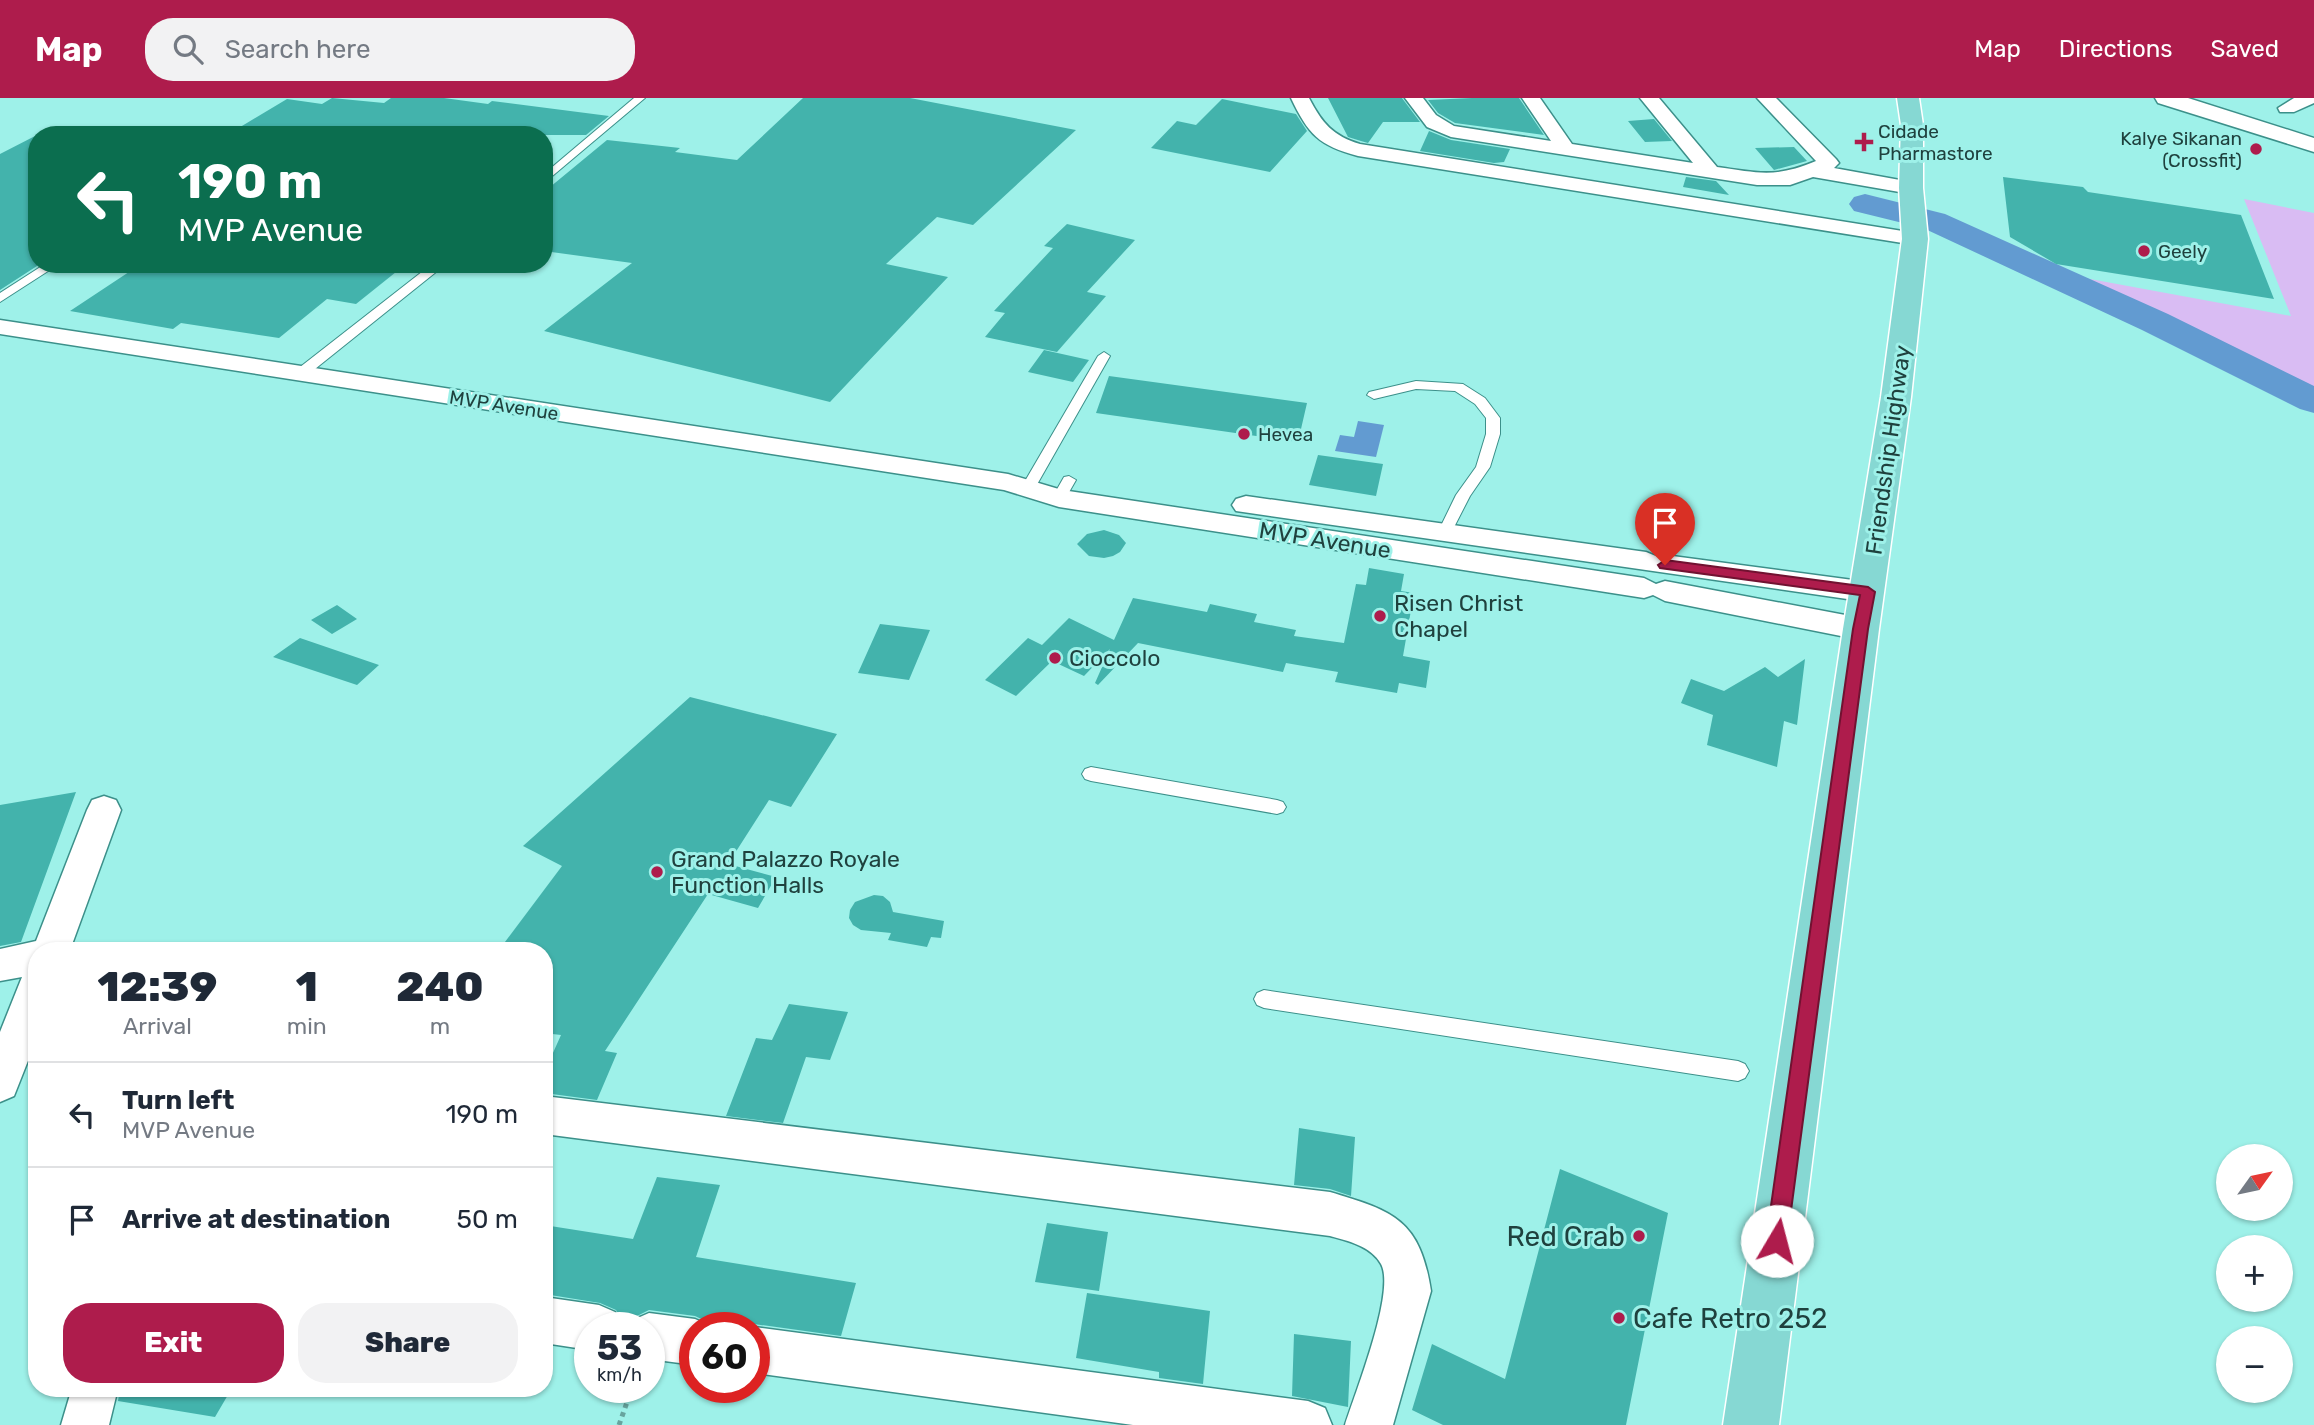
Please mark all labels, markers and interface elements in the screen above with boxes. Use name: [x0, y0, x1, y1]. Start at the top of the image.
search box: [145, 18, 635, 81]
text: Map: [35, 30, 103, 69]
icon: search: [169, 30, 207, 68]
text: Search here: [225, 34, 370, 65]
text: Map: [1974, 35, 2021, 63]
text: Directions: [2059, 35, 2172, 63]
text: Saved: [2210, 35, 2279, 63]
place label: Cidade Pharmastore: [1878, 120, 1993, 165]
place label: Kalye Sikanan (Crossfit): [2120, 127, 2242, 172]
marker: Cidade Pharmastore: [1856, 134, 1872, 150]
marker: Kalye Sikanan (Crossfit): [2248, 141, 2264, 157]
text: 190 m: [178, 152, 322, 210]
icon: left: [63, 154, 154, 245]
text: MVP Avenue: [178, 211, 363, 249]
place label: Geely: [2158, 240, 2207, 263]
marker: Geely: [2136, 243, 2152, 259]
street label: Friendship Highway: [1859, 343, 1917, 557]
street label: MVP Avenue: [448, 386, 560, 425]
place label: Hevea: [1258, 423, 1313, 446]
marker: Hevea: [1236, 426, 1252, 442]
pin: [1635, 493, 1695, 565]
icon: arrive: [1646, 504, 1684, 542]
street label: MVP Avenue: [1257, 516, 1393, 564]
place label: Risen Christ Chapel: [1394, 589, 1523, 643]
marker: Risen Christ Chapel: [1372, 608, 1388, 624]
place label: Cioccolo: [1069, 644, 1160, 672]
marker: Cioccolo: [1047, 650, 1063, 666]
place label: Grand Palazzo Royale Function Halls: [671, 845, 900, 899]
marker: Grand Palazzo Royale Function Halls: [649, 864, 665, 880]
text: 12:39: [97, 962, 217, 1012]
text: 1: [296, 962, 318, 1012]
text: 240: [396, 962, 484, 1012]
text: Arrival: [123, 1012, 192, 1040]
text: min: [287, 1012, 327, 1040]
text: m: [430, 1012, 450, 1040]
text: Turn left: [122, 1085, 234, 1116]
icon: left: [63, 1096, 101, 1134]
text: 190 m: [445, 1099, 518, 1130]
text: MVP Avenue: [122, 1116, 255, 1144]
north arrow: [2216, 1144, 2292, 1222]
map controls: [2216, 1144, 2293, 1403]
icon: arrive: [63, 1201, 101, 1239]
text: Arrive at destination: [122, 1204, 390, 1235]
text: 50 m: [457, 1204, 518, 1235]
position arrow: [1740, 1204, 1814, 1278]
place label: Red Crab: [1506, 1220, 1625, 1253]
marker: Red Crab: [1631, 1228, 1647, 1244]
button: +: [2216, 1235, 2293, 1312]
place label: Cafe Retro 252: [1633, 1302, 1828, 1335]
button: Exit: [63, 1303, 284, 1383]
button: Share: [298, 1303, 518, 1383]
marker: Cafe Retro 252: [1611, 1310, 1627, 1326]
speed limit sign: 60: [679, 1312, 770, 1403]
button: −: [2216, 1326, 2293, 1403]
text: 53: [597, 1327, 642, 1369]
text: km/h: [597, 1364, 642, 1386]

